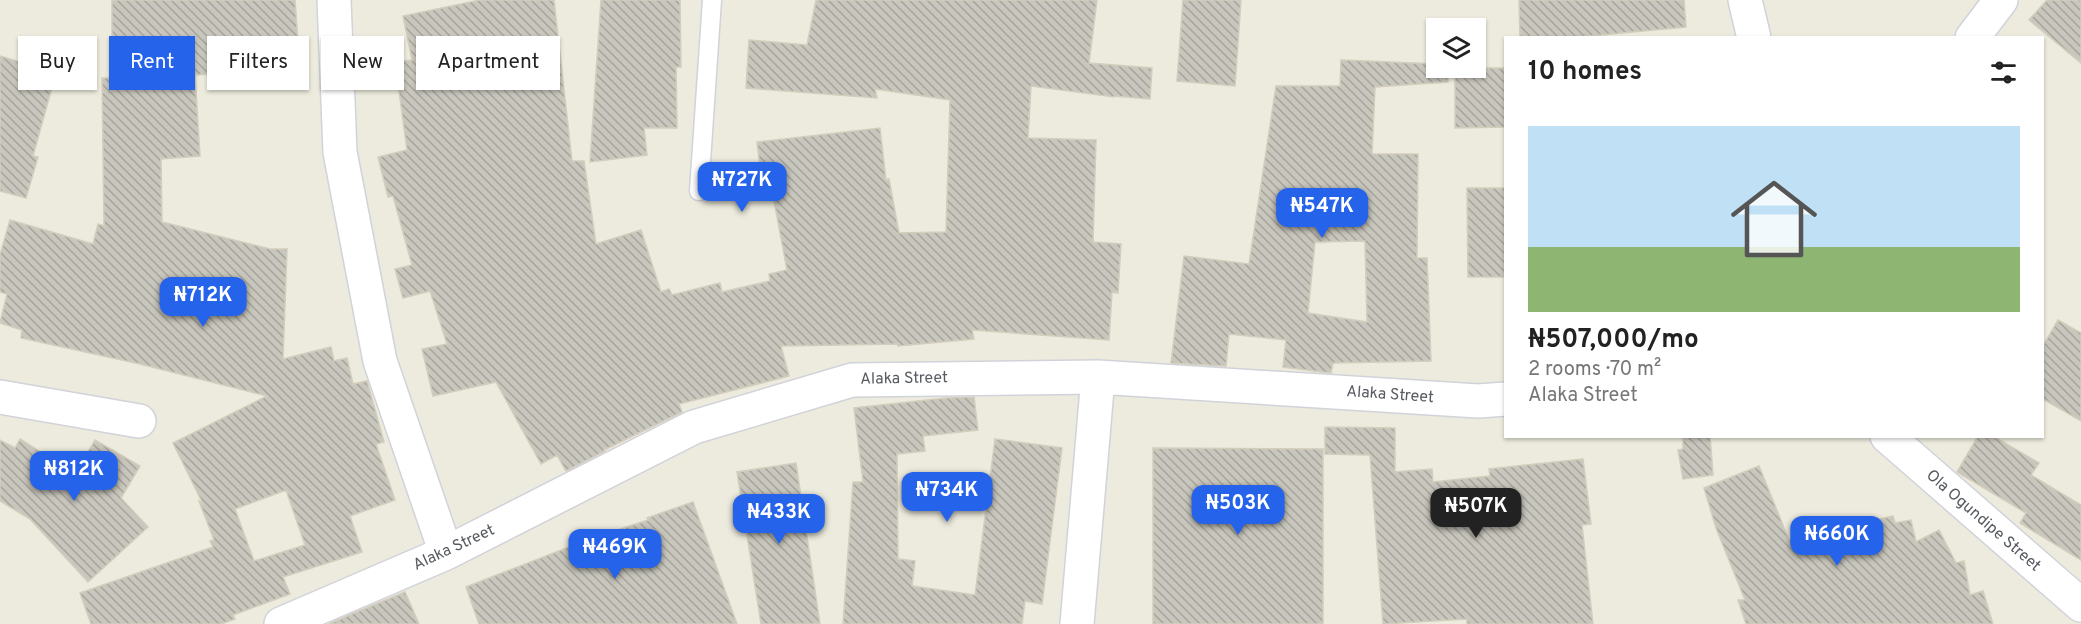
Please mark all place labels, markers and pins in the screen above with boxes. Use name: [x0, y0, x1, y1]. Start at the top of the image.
pin: ₦727K: [700, 162, 784, 213]
pin: ₦547K: [1280, 188, 1364, 239]
pin: ₦712K: [161, 277, 245, 328]
pin: ₦812K: [32, 451, 116, 502]
pin: ₦734K: [905, 472, 989, 523]
pin: ₦503K: [1196, 485, 1280, 536]
pin: ₦507K: [1434, 488, 1518, 539]
pin: ₦433K: [737, 494, 821, 545]
pin: ₦660K: [1795, 516, 1879, 567]
pin: ₦469K: [573, 529, 657, 580]

